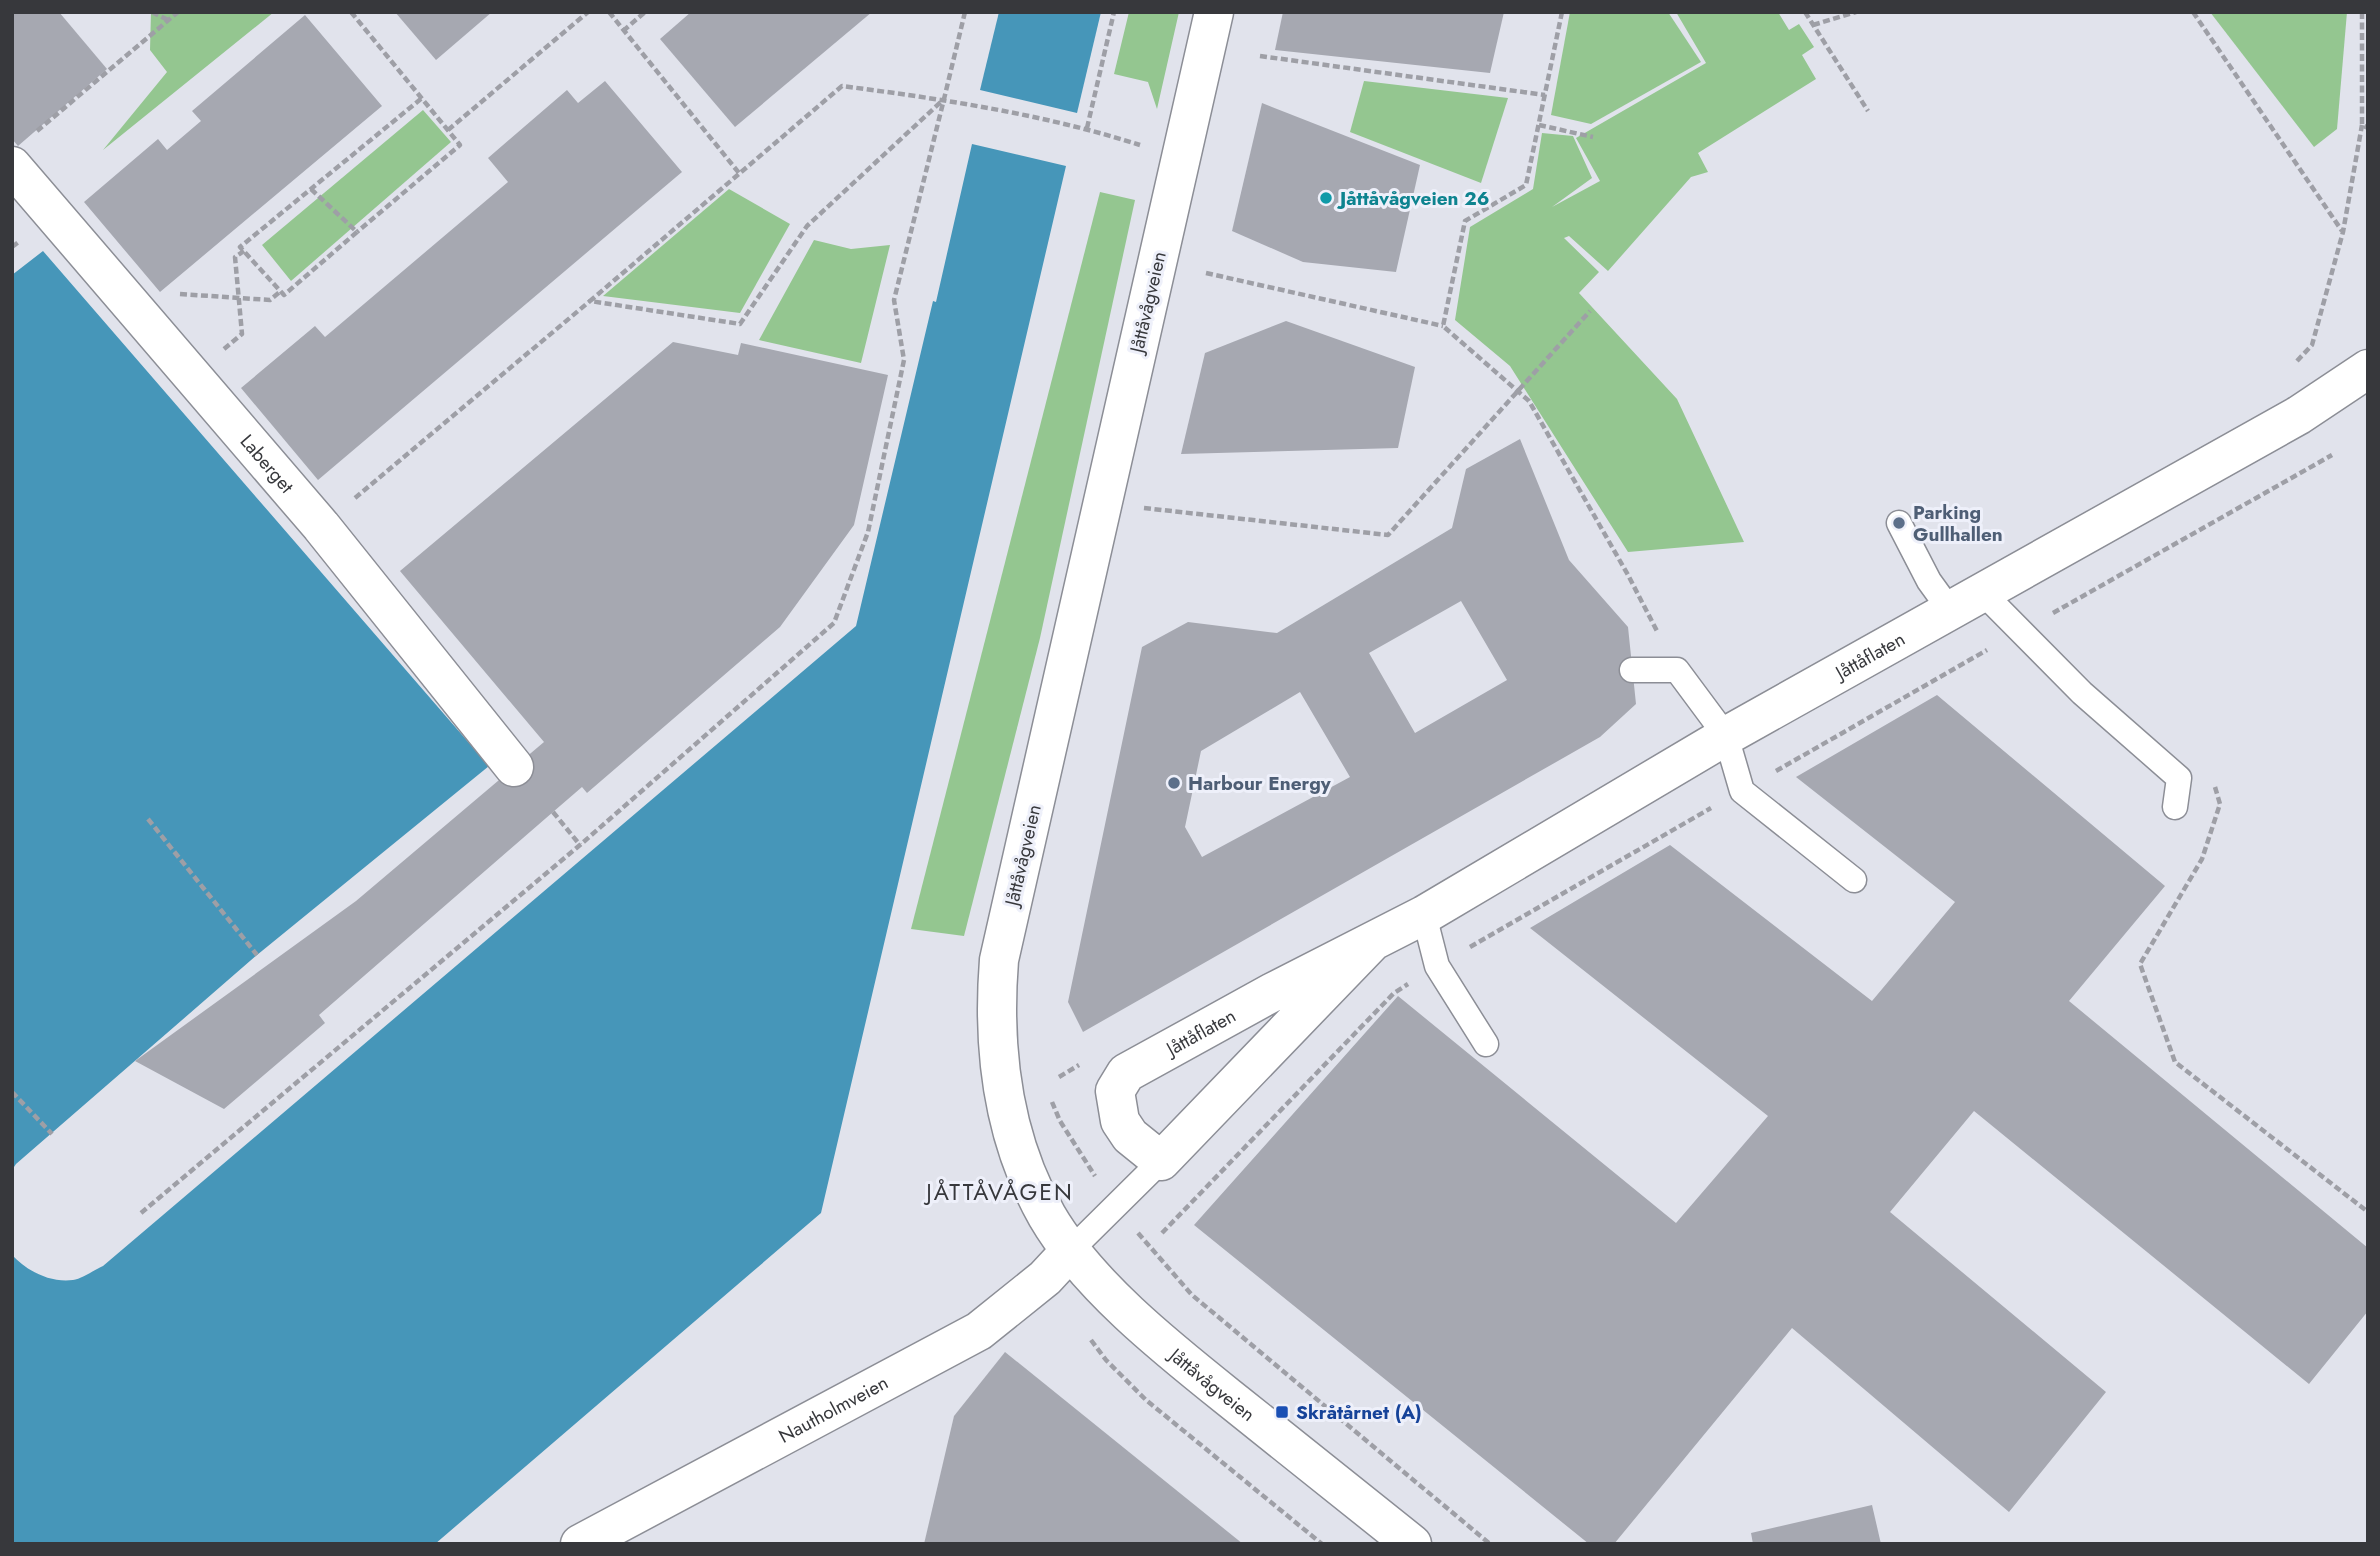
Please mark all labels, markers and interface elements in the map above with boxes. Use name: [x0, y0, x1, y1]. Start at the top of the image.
place label: Jåttåvågveien 26: [1336, 185, 1489, 212]
marker: Jåttåvågveien 26: [1318, 190, 1334, 206]
street label: Jåttåvågveien: [1123, 249, 1173, 358]
street label: Laberget: [234, 428, 301, 499]
place label: Parking Gullhallen: [1913, 499, 2003, 548]
marker: Parking Gullhallen: [1891, 515, 1907, 531]
street label: Jåttåflaten: [1828, 625, 1910, 687]
place label: Harbour Energy: [1188, 770, 1332, 797]
marker: Harbour Energy: [1166, 775, 1182, 791]
street label: Jåttåvågveien: [998, 802, 1048, 911]
street label: Jåttåflaten: [1159, 1002, 1240, 1063]
district label: JÅTTÅVÅGEN: [923, 1175, 1074, 1209]
street label: Jåttåvågveien: [1162, 1340, 1261, 1427]
street label: Nautholmveien: [774, 1369, 893, 1449]
place label: Skråtårnet (A): [1296, 1399, 1422, 1426]
marker: Skråtårnet (A): [1274, 1404, 1290, 1420]

